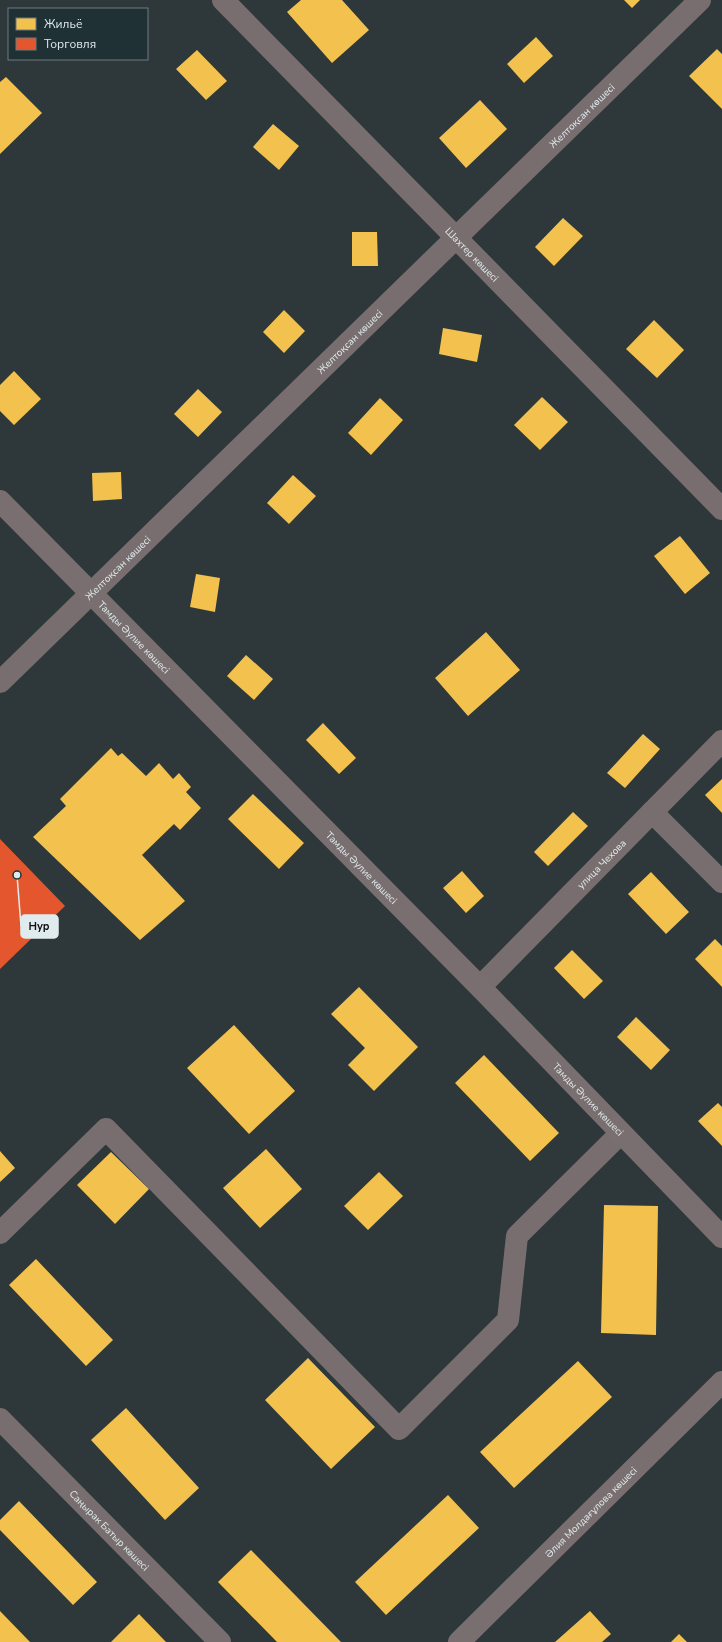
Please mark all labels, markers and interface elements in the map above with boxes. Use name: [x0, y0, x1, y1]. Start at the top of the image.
legend: [8, 8, 148, 60]
text: Жильё: [44, 16, 82, 32]
text: Торговля: [44, 36, 96, 52]
street label: Желтоқсан көшесі: [546, 81, 618, 151]
street label: Шахтер көшесі: [442, 225, 501, 285]
street label: Желтоқсан көшесі: [314, 307, 386, 377]
street label: Желтоқсан көшесі: [82, 533, 154, 604]
street label: Тамды Әулие көшесі: [95, 598, 172, 677]
street label: Тамды Әулие көшесі: [322, 829, 400, 907]
street label: улица Чехова: [574, 837, 630, 892]
callout: Нур: [21, 915, 58, 938]
text: Нур: [28, 919, 50, 934]
street label: Тамды Әулие көшесі: [549, 1060, 626, 1139]
street label: Әлия Молдағұлова көшесі: [542, 1464, 640, 1561]
street label: Саңырак Батыр көшесі: [66, 1487, 152, 1574]

